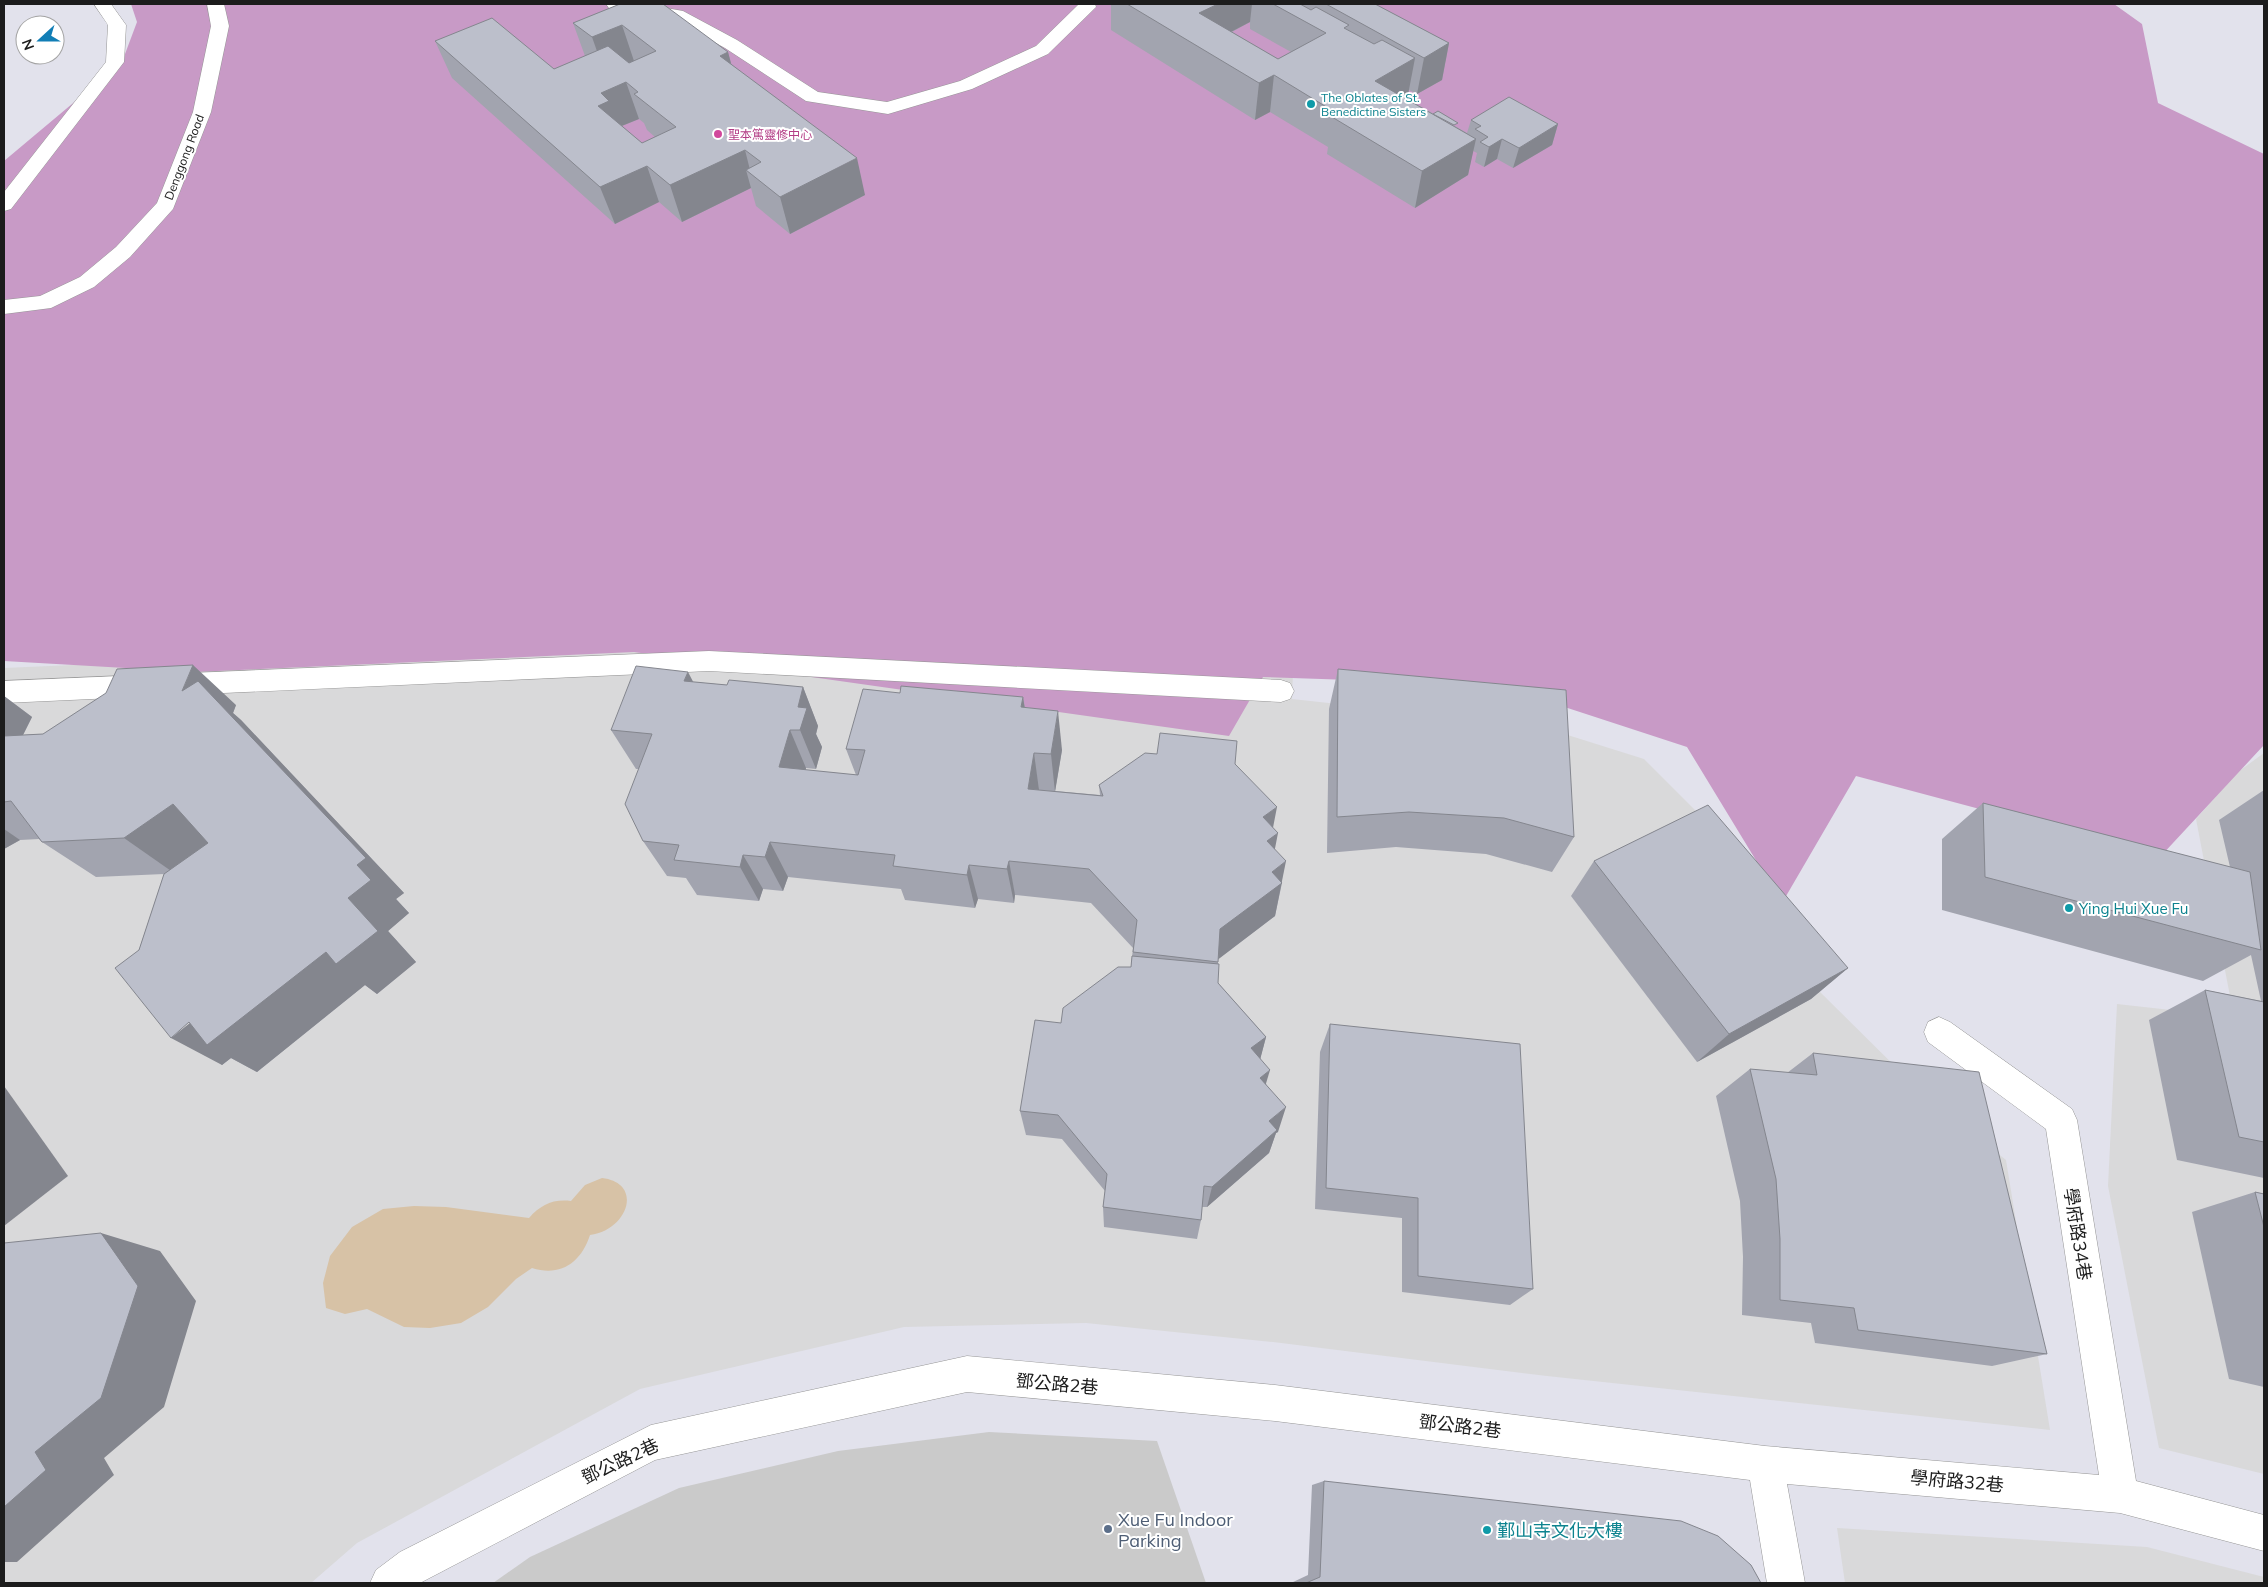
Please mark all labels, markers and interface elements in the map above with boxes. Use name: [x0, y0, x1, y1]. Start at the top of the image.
north arrow: [15, 15, 65, 65]
text: N: [18, 36, 38, 53]
place label: The Oblates of St. Benedictine Sisters: [1321, 90, 1426, 119]
marker: The Oblates of St. Benedictine Sisters: [1305, 98, 1317, 110]
street label: Denggong Road: [161, 112, 207, 202]
place label: 聖本篤靈修中心: [728, 127, 812, 142]
marker: 聖本篤靈修中心: [712, 128, 724, 140]
place label: Ying Hui Xue Fu: [2078, 899, 2188, 918]
marker: Ying Hui Xue Fu: [2063, 902, 2075, 914]
street label: 學府路34巷: [2059, 1186, 2097, 1282]
street label: 鄧公路2巷: [1015, 1369, 1099, 1399]
street label: 鄧公路2巷: [1418, 1410, 1502, 1442]
street label: 鄧公路2巷: [578, 1433, 662, 1489]
street label: 學府路32巷: [1909, 1465, 2005, 1497]
place label: Xue Fu Indoor Parking: [1118, 1508, 1233, 1552]
place label: 鄞山寺文化大樓: [1497, 1519, 1623, 1542]
marker: Xue Fu Indoor Parking: [1102, 1523, 1114, 1535]
marker: 鄞山寺文化大樓: [1481, 1524, 1493, 1536]

